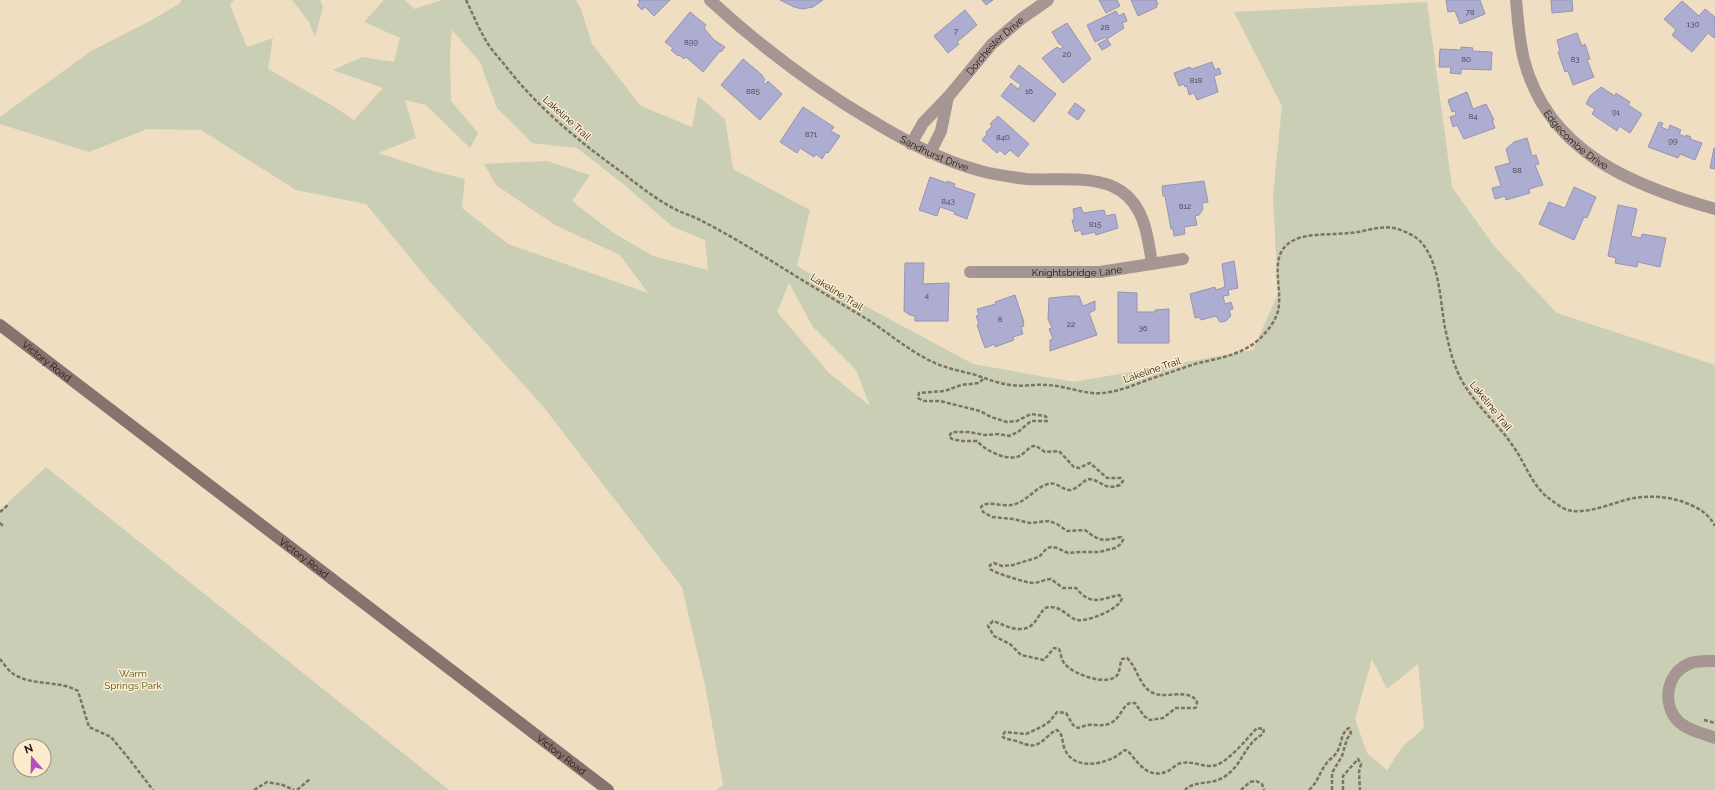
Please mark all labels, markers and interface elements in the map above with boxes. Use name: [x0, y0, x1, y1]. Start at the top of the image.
house number: 78: [1465, 7, 1475, 17]
street label: Dorchester Drive: [964, 14, 1026, 77]
house number: 130: [1687, 19, 1699, 29]
house number: 28: [1101, 22, 1110, 32]
house number: 7: [954, 26, 959, 36]
house number: 899: [684, 37, 698, 47]
house number: 20: [1062, 49, 1072, 59]
house number: 80: [1461, 54, 1471, 64]
house number: 83: [1570, 54, 1580, 64]
house number: 818: [1190, 75, 1203, 85]
house number: 885: [746, 86, 761, 96]
house number: 16: [1025, 86, 1033, 96]
street label: Lakeline Trail: [541, 94, 593, 142]
house number: 91: [1612, 107, 1621, 117]
street label: Edgecombe Drive: [1542, 108, 1611, 171]
house number: 84: [1468, 111, 1478, 121]
house number: 871: [805, 129, 818, 139]
house number: 840: [996, 132, 1010, 142]
street label: Sandhurst Drive: [899, 133, 970, 173]
house number: 99: [1668, 136, 1678, 146]
house number: 88: [1512, 165, 1522, 175]
house number: 843: [941, 196, 955, 206]
house number: 812: [1179, 201, 1191, 211]
house number: 815: [1089, 219, 1102, 229]
street label: Knightsbridge Lane: [1032, 263, 1123, 278]
street label: Lakeline Trail: [809, 271, 866, 313]
house number: 4: [925, 290, 930, 300]
house number: 8: [998, 314, 1003, 324]
house number: 22: [1067, 319, 1075, 329]
house number: 36: [1138, 323, 1148, 333]
street label: Victory Road: [20, 339, 74, 383]
street label: Lakeline Trail: [1122, 355, 1182, 385]
street label: Lakeline Trail: [1468, 379, 1514, 433]
street label: Victory Road: [277, 535, 331, 580]
park label: Warm Springs Park: [104, 668, 163, 691]
street label: Victory Road: [535, 732, 588, 777]
north arrow: [12, 738, 52, 778]
text: N: [23, 742, 35, 757]

